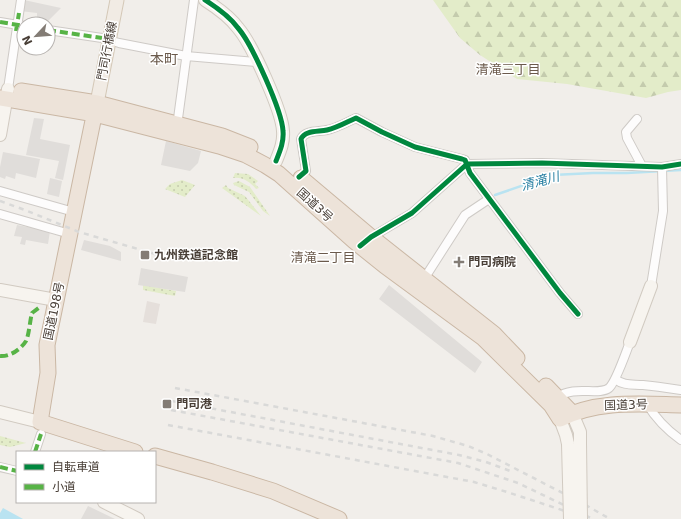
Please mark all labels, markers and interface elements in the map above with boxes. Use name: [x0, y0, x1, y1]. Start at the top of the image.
north arrow: [16, 16, 56, 56]
street label: 門司行橋線: [94, 20, 120, 82]
text: N: [20, 33, 35, 47]
district label: 本町: [150, 51, 178, 67]
district label: 清滝三丁目: [475, 62, 541, 77]
water label: 清滝川: [519, 168, 563, 193]
street label: 国道3号: [294, 185, 336, 225]
place label: 九州鉄道記念館: [154, 248, 238, 262]
marker: 九州鉄道記念館: [139, 249, 151, 261]
district label: 清滝二丁目: [290, 250, 356, 265]
place label: 門司病院: [468, 255, 516, 269]
marker: 門司病院: [453, 256, 465, 268]
street label: 国道198号: [41, 281, 67, 341]
place label: 門司港: [176, 397, 212, 411]
street label: 国道3号: [604, 397, 648, 413]
marker: 門司港: [161, 398, 173, 410]
legend: [16, 451, 156, 503]
text: 自転車道: [52, 460, 100, 474]
text: 小道: [52, 480, 76, 494]

